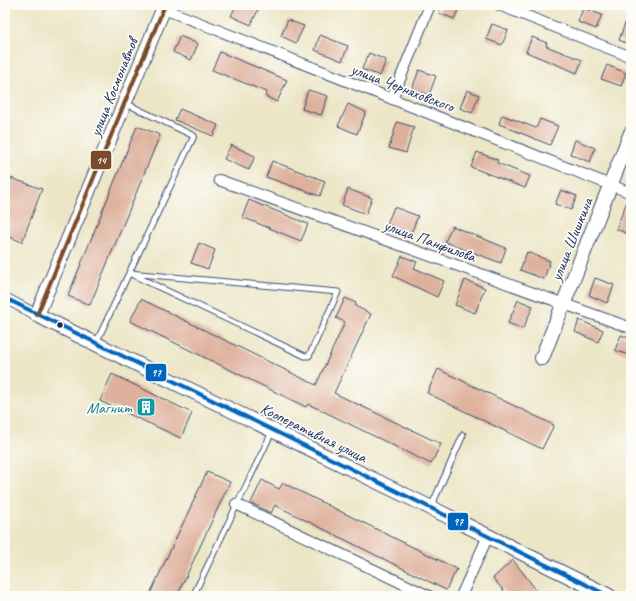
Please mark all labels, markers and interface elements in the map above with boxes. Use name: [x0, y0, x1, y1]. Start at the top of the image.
street label: улица Космонавтов: [85, 32, 144, 140]
street label: улица Черняховского: [347, 59, 459, 118]
line badge: 14: [90, 150, 112, 170]
text: 14: [96, 153, 108, 167]
street label: улица Шишкина: [546, 193, 598, 285]
street label: улица Панфилова: [380, 215, 479, 267]
unlabelled marker: [55, 320, 65, 330]
line badge: 97: [145, 363, 167, 382]
text: 97: [151, 365, 162, 379]
building icon: Магнит: [135, 396, 157, 418]
place label: Магнит: [87, 398, 133, 418]
street label: Кооперативная улица: [257, 398, 371, 468]
line badge: 97: [447, 512, 469, 531]
text: 97: [453, 514, 464, 528]

